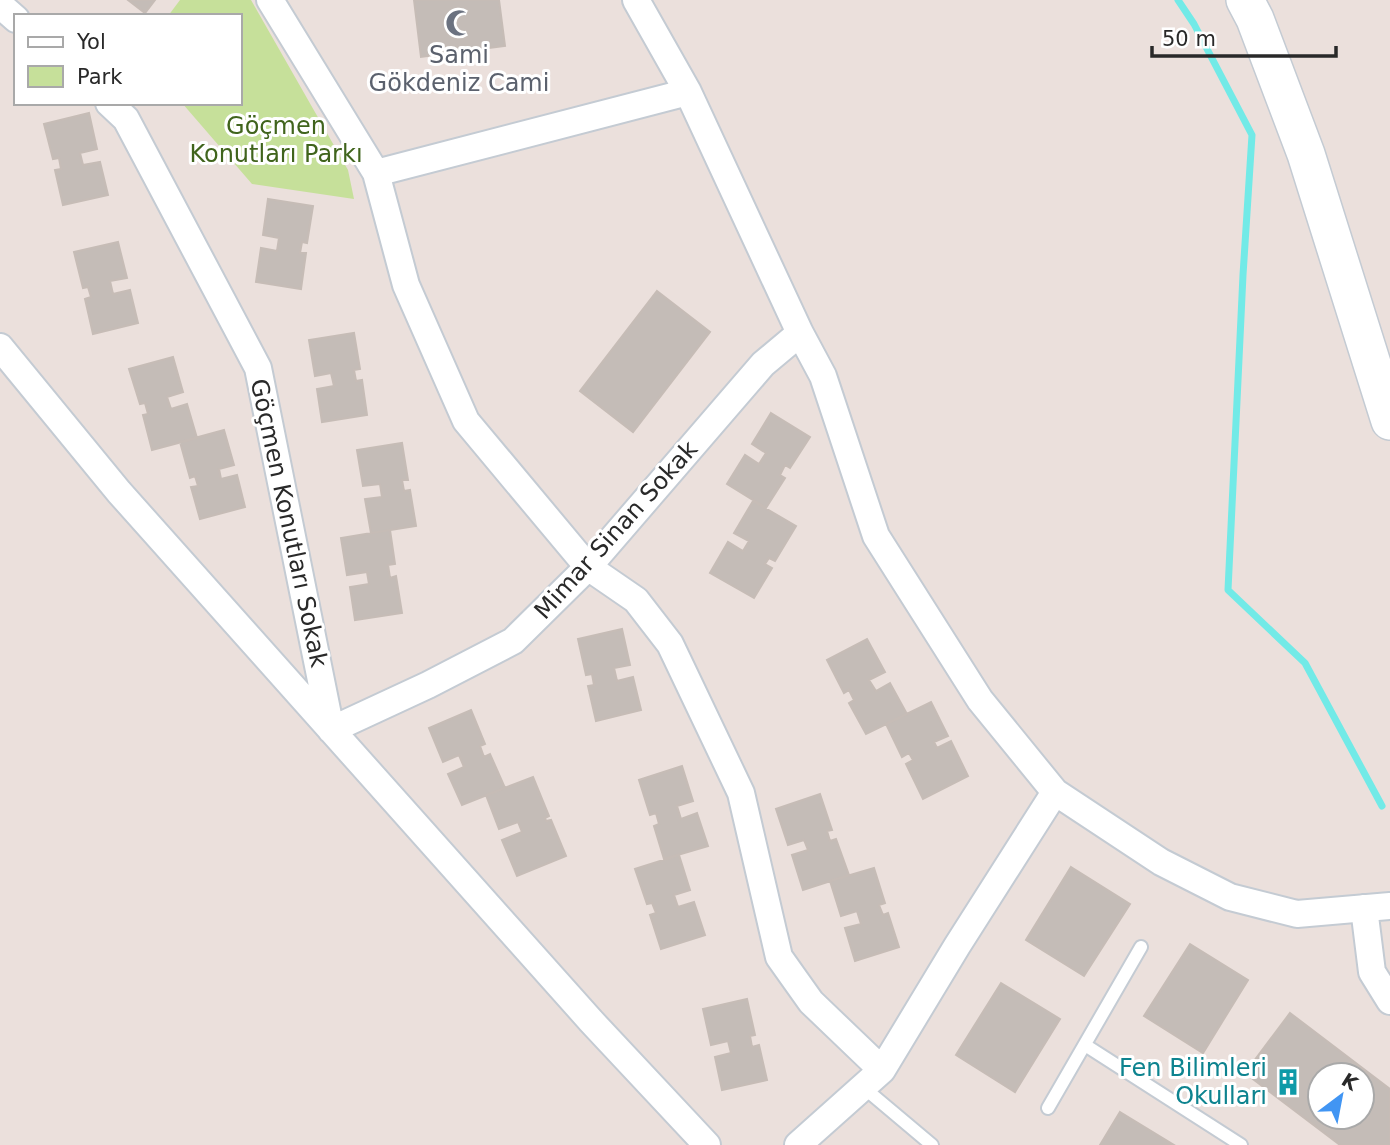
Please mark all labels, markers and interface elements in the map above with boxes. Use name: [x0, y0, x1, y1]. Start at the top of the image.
mosque icon: Sami Gökdeniz Cami: [444, 8, 474, 38]
legend: [14, 14, 242, 105]
scale bar: [1152, 14, 1336, 58]
text: 50 m: [1162, 27, 1216, 51]
text: Yol: [76, 30, 106, 54]
place label: Sami Gökdeniz Cami: [369, 41, 549, 97]
text: Park: [77, 65, 123, 89]
park label: Göçmen Konutları Parkı: [189, 112, 363, 168]
street label: Göçmen Konutları Sokak: [245, 376, 333, 670]
street label: Mimar Sinan Sokak: [529, 435, 703, 625]
place label: Fen Bilimleri Okulları: [1119, 1054, 1267, 1110]
north arrow: [1306, 1061, 1376, 1131]
building icon: Fen Bilimleri Okulları: [1273, 1067, 1303, 1097]
text: K: [1338, 1068, 1363, 1095]

